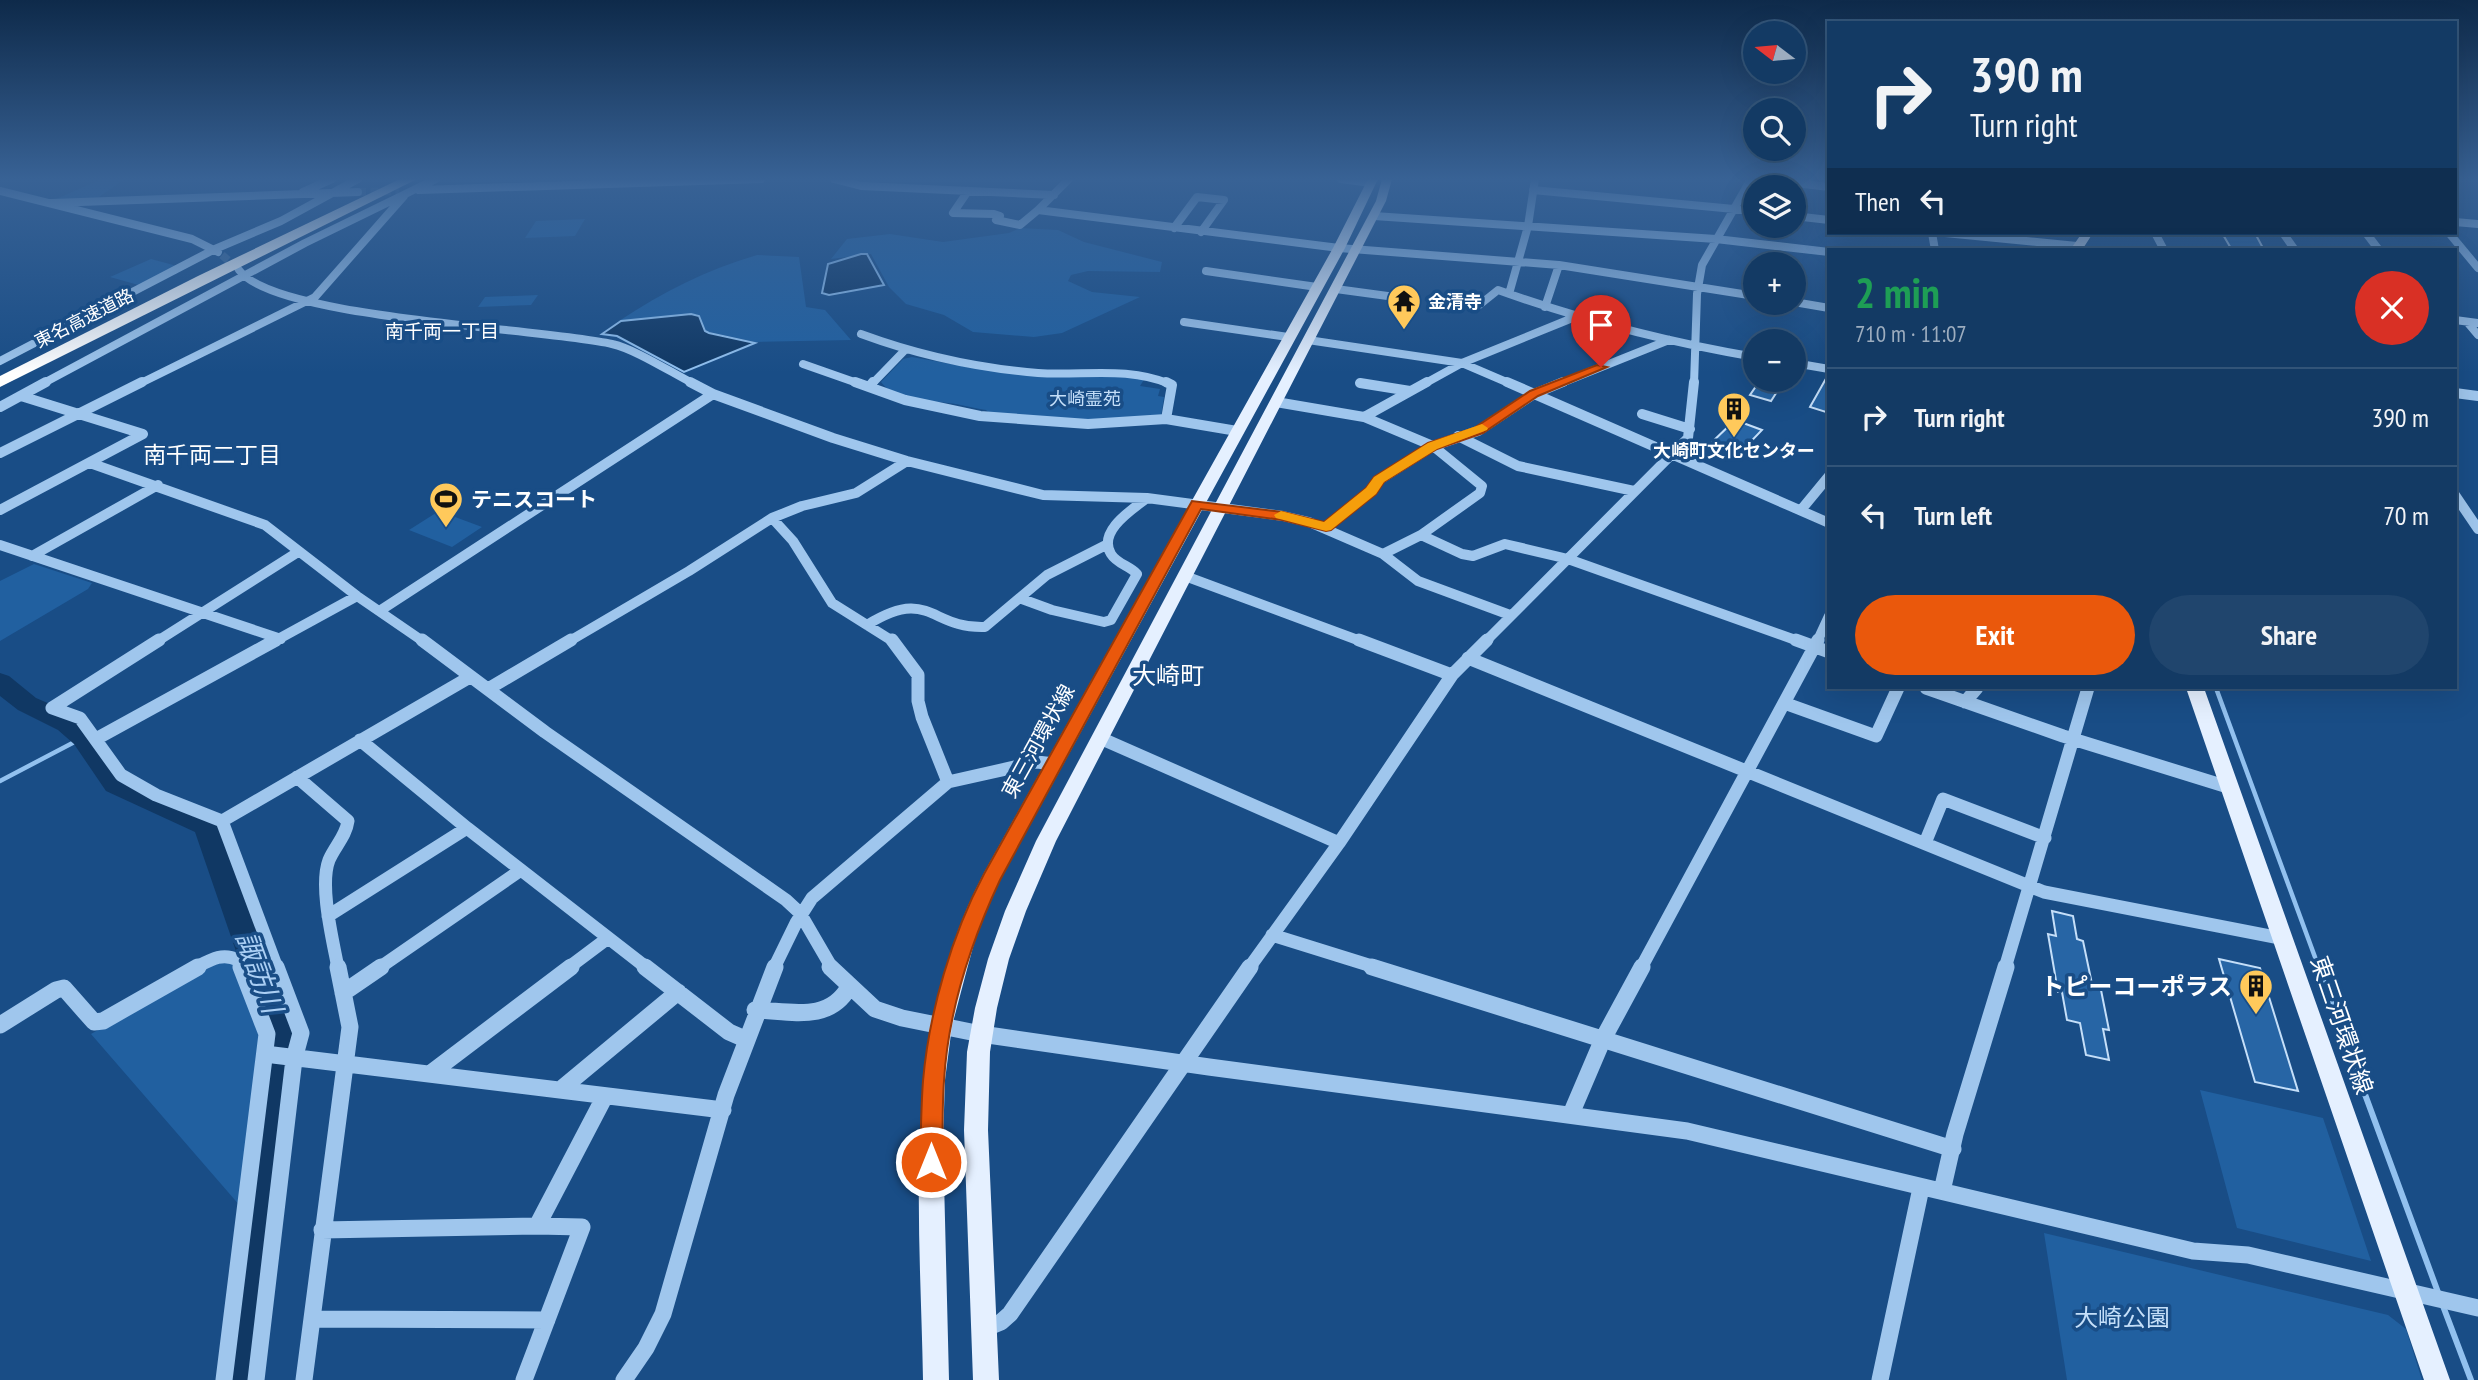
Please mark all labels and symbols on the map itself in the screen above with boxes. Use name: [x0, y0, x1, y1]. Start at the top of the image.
north arrow: [1743, 21, 1806, 84]
temple icon: 金清寺: [1385, 282, 1423, 331]
street label: 東名高速道路: [31, 283, 137, 353]
place label: 金清寺: [1428, 290, 1482, 313]
pin: [1571, 295, 1631, 367]
district label: 南千両一丁目: [385, 319, 499, 343]
park label: 大崎霊苑: [1049, 387, 1121, 410]
building icon: 大崎町文化センター: [1715, 390, 1753, 439]
place label: 大崎町文化センター: [1653, 439, 1815, 462]
district label: 南千両二丁目: [143, 440, 281, 469]
sports icon: テニスコート: [427, 480, 465, 529]
place label: テニスコート: [471, 486, 597, 513]
district label: 大崎町: [1132, 660, 1204, 691]
street label: 東三河環状線: [996, 679, 1080, 803]
water label: 諏訪川: [228, 926, 293, 1021]
street label: 東三河環状線: [2304, 952, 2380, 1098]
building icon: トピーコーポラス: [2237, 967, 2275, 1016]
place label: トピーコーポラス: [2040, 971, 2232, 1002]
position arrow: [894, 1125, 968, 1199]
park label: 大崎公園: [2074, 1302, 2170, 1333]

